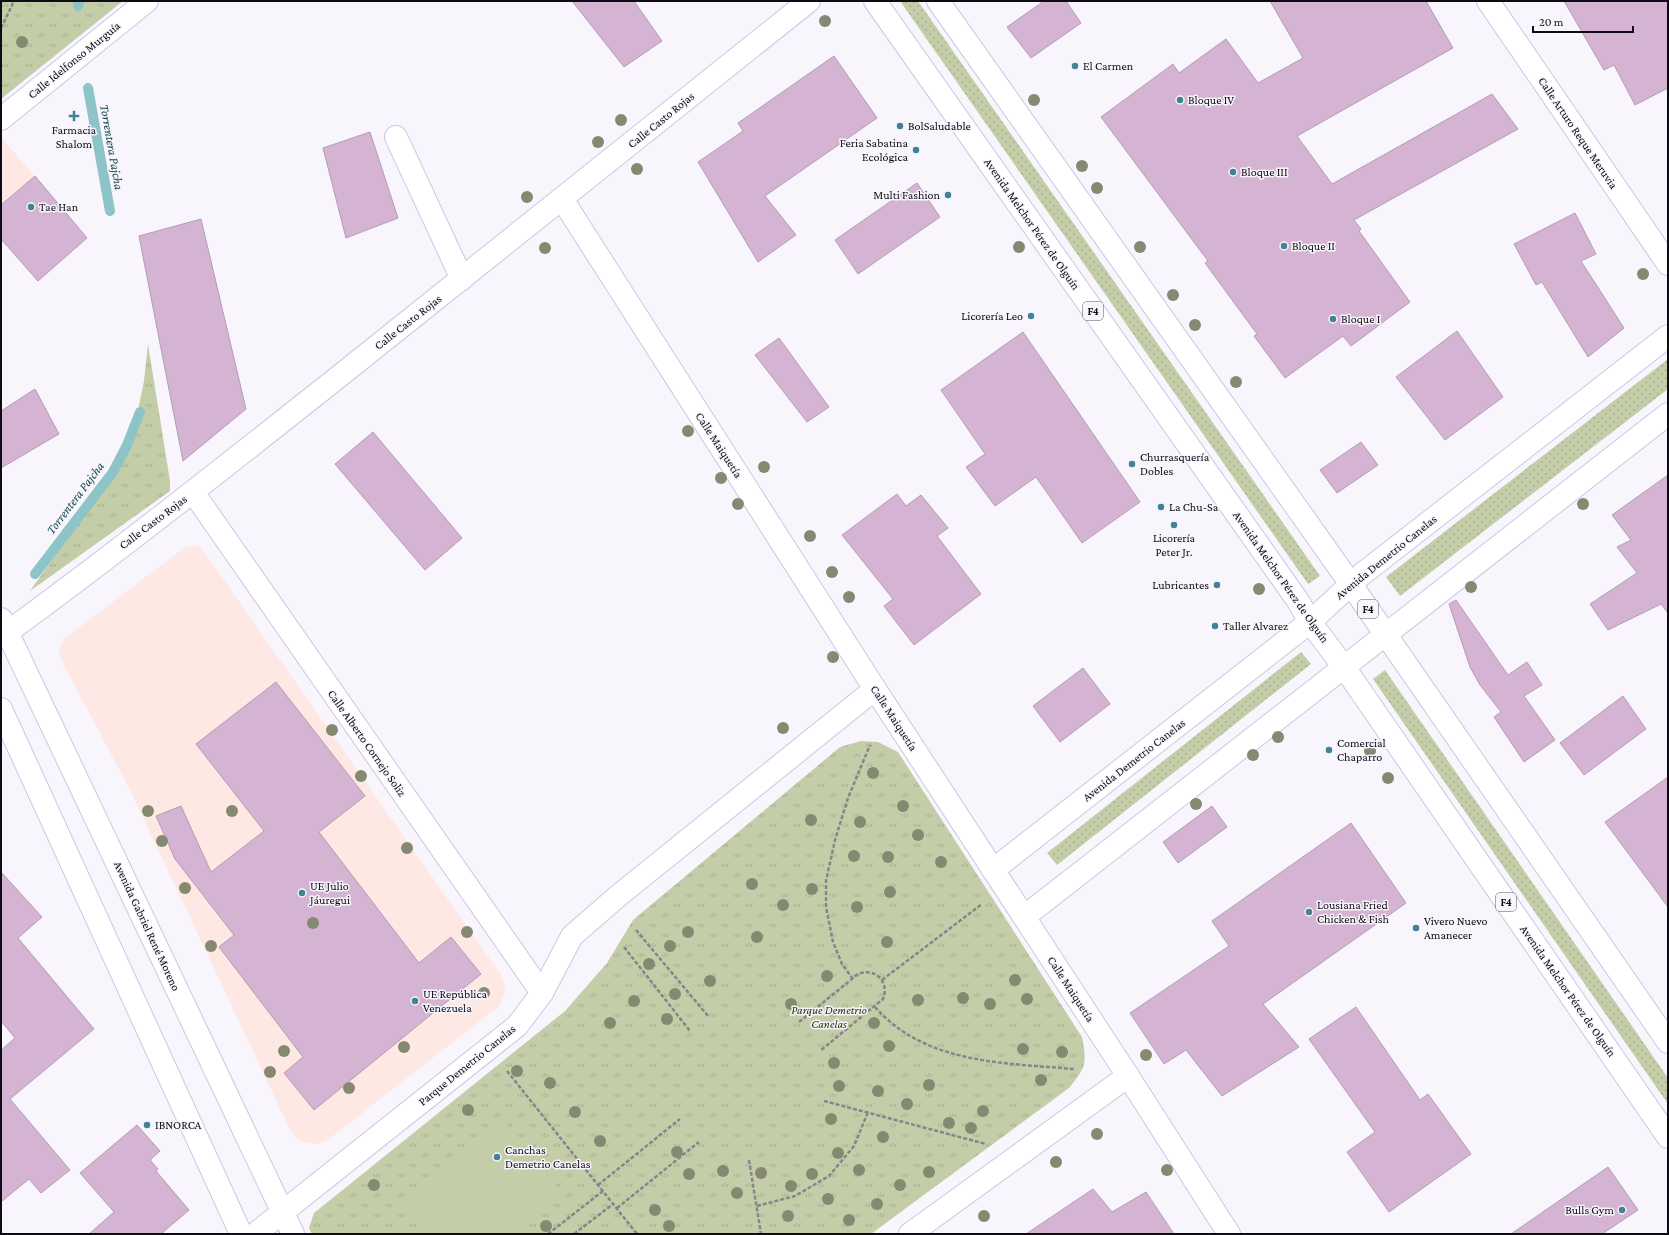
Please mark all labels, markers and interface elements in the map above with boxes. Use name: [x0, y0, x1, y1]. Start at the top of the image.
scale bar: [1533, 8, 1633, 34]
text: 20 m: [1539, 15, 1564, 29]
street label: Calle Idelfonso Murguía: [25, 18, 123, 102]
place label: El Carmen: [1083, 59, 1134, 73]
marker: El Carmen: [1070, 61, 1080, 71]
street label: Calle Arturo Reque Meruvia: [1535, 74, 1621, 192]
street label: Calle Casto Rojas: [625, 89, 697, 151]
place label: Bloque IV: [1188, 93, 1234, 107]
marker: Bloque IV: [1175, 95, 1185, 105]
water label: Torrentera Pajcha: [96, 103, 127, 191]
marker: Farmacia Shalom: [69, 111, 79, 121]
place label: BolSaludable: [908, 119, 971, 133]
marker: BolSaludable: [895, 121, 905, 131]
place label: Farmacia Shalom: [52, 123, 97, 151]
place label: Feria Sabatina Ecológica: [840, 136, 908, 164]
marker: Feria Sabatina Ecológica: [911, 145, 921, 155]
street label: Avenida Melchor Pérez de Olguín: [981, 155, 1083, 293]
place label: Bloque III: [1241, 165, 1288, 179]
marker: Bloque III: [1228, 167, 1238, 177]
place label: Multi Fashion: [873, 188, 941, 202]
marker: Multi Fashion: [943, 190, 953, 200]
place label: Tae Han: [39, 200, 79, 214]
marker: Tae Han: [26, 202, 36, 212]
place label: Bloque II: [1292, 239, 1335, 253]
marker: Bloque II: [1279, 241, 1289, 251]
street label: Calle Casto Rojas: [372, 291, 445, 353]
road number: F4: [1083, 302, 1103, 320]
place label: Licorería Leo: [961, 309, 1023, 323]
marker: Licorería Leo: [1026, 311, 1036, 321]
place label: Bloque I: [1341, 312, 1381, 326]
marker: Bloque I: [1328, 314, 1338, 324]
street label: Calle Maiquetía: [693, 410, 746, 481]
place label: Churrasquería Dobles: [1140, 450, 1210, 478]
water label: Torrentera Pajcha: [43, 459, 108, 538]
marker: Churrasquería Dobles: [1127, 459, 1137, 469]
street label: Calle Casto Rojas: [116, 492, 190, 552]
place label: La Chu-Sa: [1169, 500, 1219, 514]
marker: La Chu-Sa: [1156, 502, 1166, 512]
street label: Avenida Melchor Pérez de Olguín: [1230, 508, 1332, 646]
street label: Avenida Demetrio Canelas: [1332, 512, 1440, 602]
marker: Licorería Peter Jr.: [1169, 520, 1179, 530]
place label: Licorería Peter Jr.: [1153, 531, 1196, 559]
place label: Lubricantes: [1152, 578, 1209, 592]
marker: Lubricantes: [1212, 580, 1222, 590]
road number: F4: [1358, 600, 1378, 618]
place label: Taller Alvarez: [1223, 619, 1288, 633]
marker: Taller Alvarez: [1210, 621, 1220, 631]
street label: Calle Maiquetía: [868, 683, 921, 754]
street label: Calle Alberto Cornejo Soliz: [325, 687, 409, 799]
street label: Avenida Demetrio Canelas: [1080, 715, 1188, 804]
place label: Comercial Chaparro: [1337, 736, 1386, 764]
marker: Comercial Chaparro: [1324, 745, 1334, 755]
street label: Avenida Gabriel René Moreno: [111, 859, 183, 993]
place label: UE Julio Jáuregui: [309, 879, 350, 907]
marker: UE Julio Jáuregui: [297, 888, 307, 898]
road number: F4: [1496, 893, 1516, 911]
place label: Lousiana Fried Chicken & Fish: [1317, 898, 1390, 926]
marker: Lousiana Fried Chicken & Fish: [1304, 907, 1314, 917]
place label: Vivero Nuevo Amanecer: [1424, 914, 1488, 942]
street label: Avenida Melchor Pérez de Olguín: [1517, 922, 1619, 1060]
marker: Vivero Nuevo Amanecer: [1411, 923, 1421, 933]
street label: Calle Maiquetía: [1045, 954, 1098, 1025]
place label: UE República Venezuela: [423, 987, 487, 1015]
marker: UE República Venezuela: [410, 996, 420, 1006]
park label: Parque Demetrio Canelas: [791, 1003, 867, 1031]
street label: Parque Demetrio Canelas: [416, 1021, 519, 1108]
place label: IBNORCA: [155, 1118, 202, 1132]
marker: IBNORCA: [142, 1120, 152, 1130]
place label: Canchas Demetrio Canelas: [505, 1143, 591, 1171]
marker: Canchas Demetrio Canelas: [492, 1152, 502, 1162]
place label: Bulls Gym: [1565, 1203, 1614, 1217]
marker: Bulls Gym: [1617, 1205, 1627, 1215]

